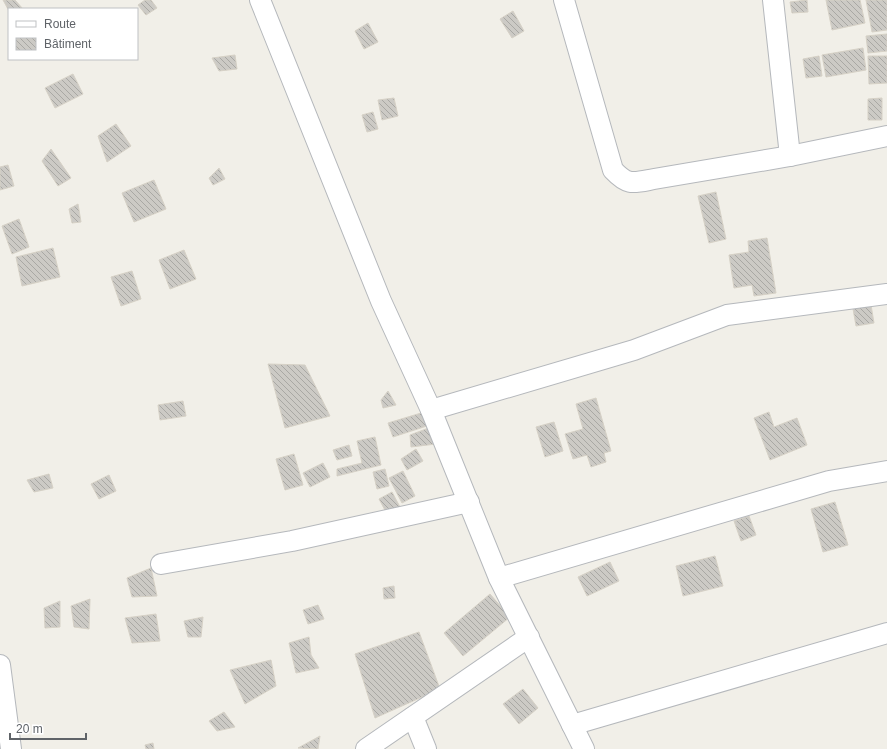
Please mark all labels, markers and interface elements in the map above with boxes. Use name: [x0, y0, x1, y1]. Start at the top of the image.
legend: [8, 8, 138, 60]
text: Route: [44, 17, 76, 31]
text: Bâtiment: [44, 37, 92, 51]
scale bar: [10, 715, 86, 741]
text: 20 m: [16, 722, 43, 736]

